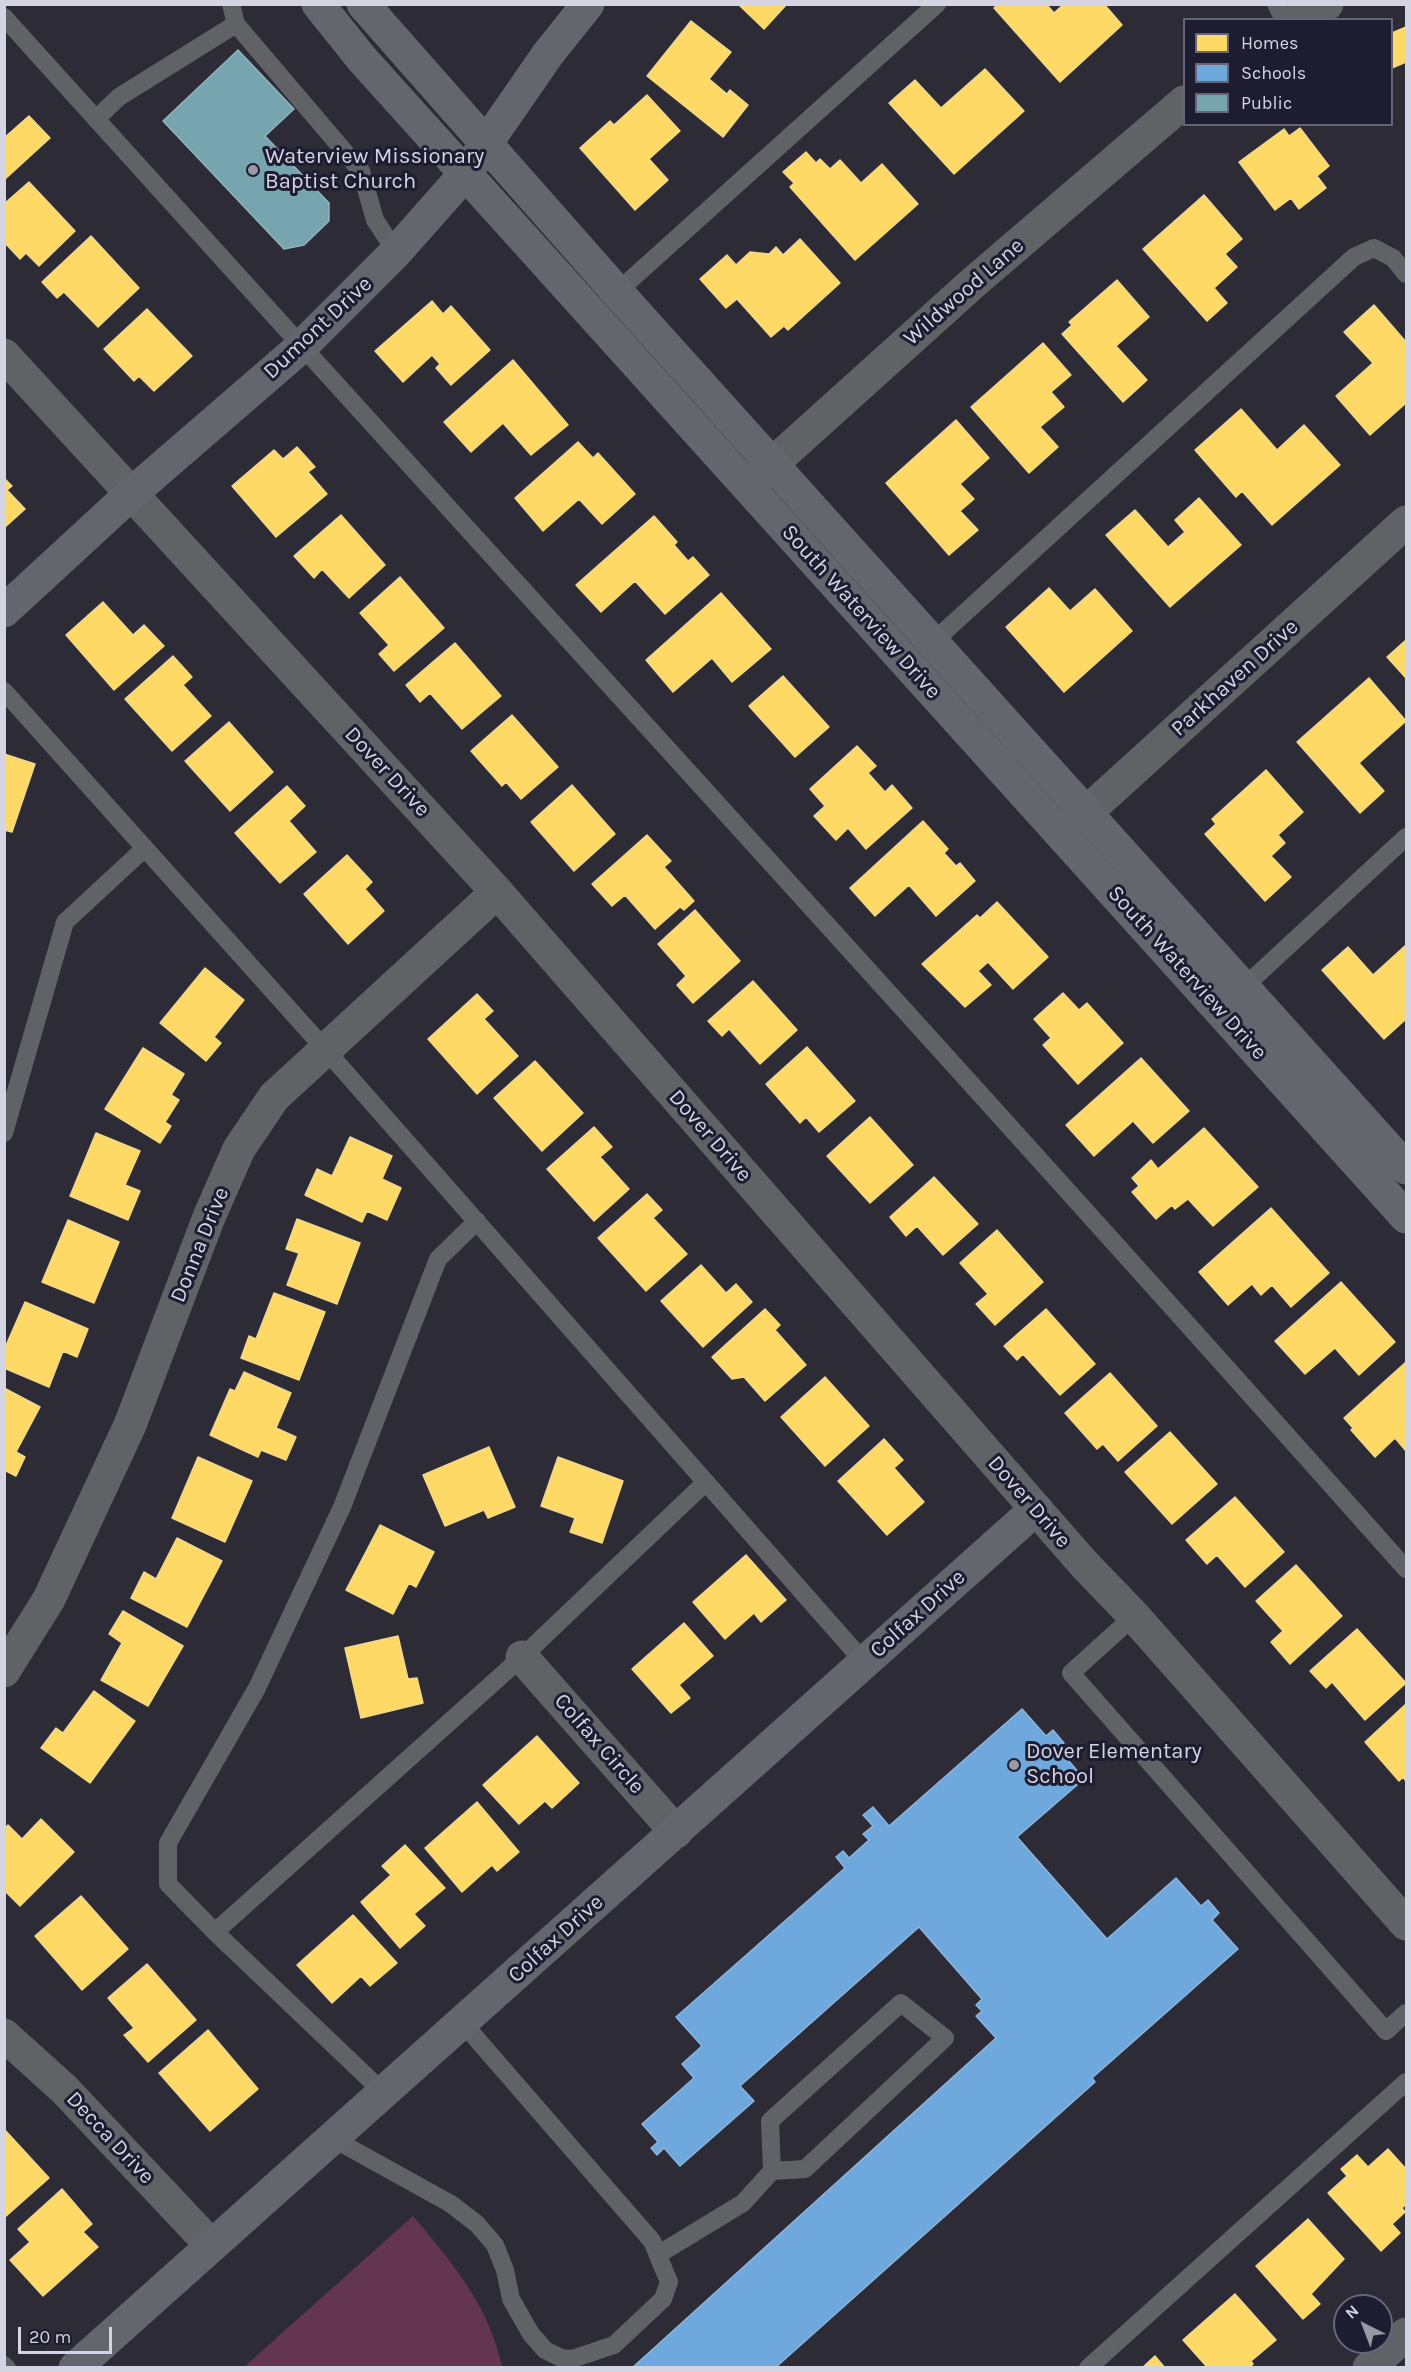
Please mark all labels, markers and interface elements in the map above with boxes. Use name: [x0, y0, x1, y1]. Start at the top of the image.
legend: [1183, 18, 1393, 126]
text: Homes: [1241, 32, 1298, 54]
text: Schools: [1241, 62, 1306, 84]
text: Public: [1241, 92, 1292, 114]
place label: Waterview Missionary Baptist Church: [265, 144, 484, 196]
marker: Waterview Missionary Baptist Church: [246, 163, 260, 177]
street label: Wildwood Lane: [898, 233, 1030, 351]
street label: Dumont Drive: [258, 271, 378, 385]
street label: South Waterview Drive: [776, 519, 946, 705]
street label: Parkhaven Drive: [1166, 614, 1304, 742]
street label: Dover Drive: [339, 722, 435, 822]
street label: South Waterview Drive: [1102, 880, 1272, 1066]
street label: Dover Drive: [663, 1085, 757, 1187]
street label: Donna Drive: [165, 1184, 235, 1306]
street label: Dover Drive: [982, 1451, 1076, 1553]
street label: Colfax Drive: [865, 1564, 971, 1664]
street label: Colfax Circle: [548, 1688, 650, 1800]
place label: Dover Elementary School: [1026, 1739, 1202, 1790]
marker: Dover Elementary School: [1007, 1758, 1021, 1772]
street label: Colfax Drive: [503, 1889, 609, 1989]
street label: Decca Drive: [60, 2086, 160, 2190]
north arrow: [1333, 2294, 1393, 2354]
text: N: [1341, 2301, 1363, 2323]
scale bar: [21, 2315, 116, 2353]
text: 20 m: [29, 2326, 71, 2348]

